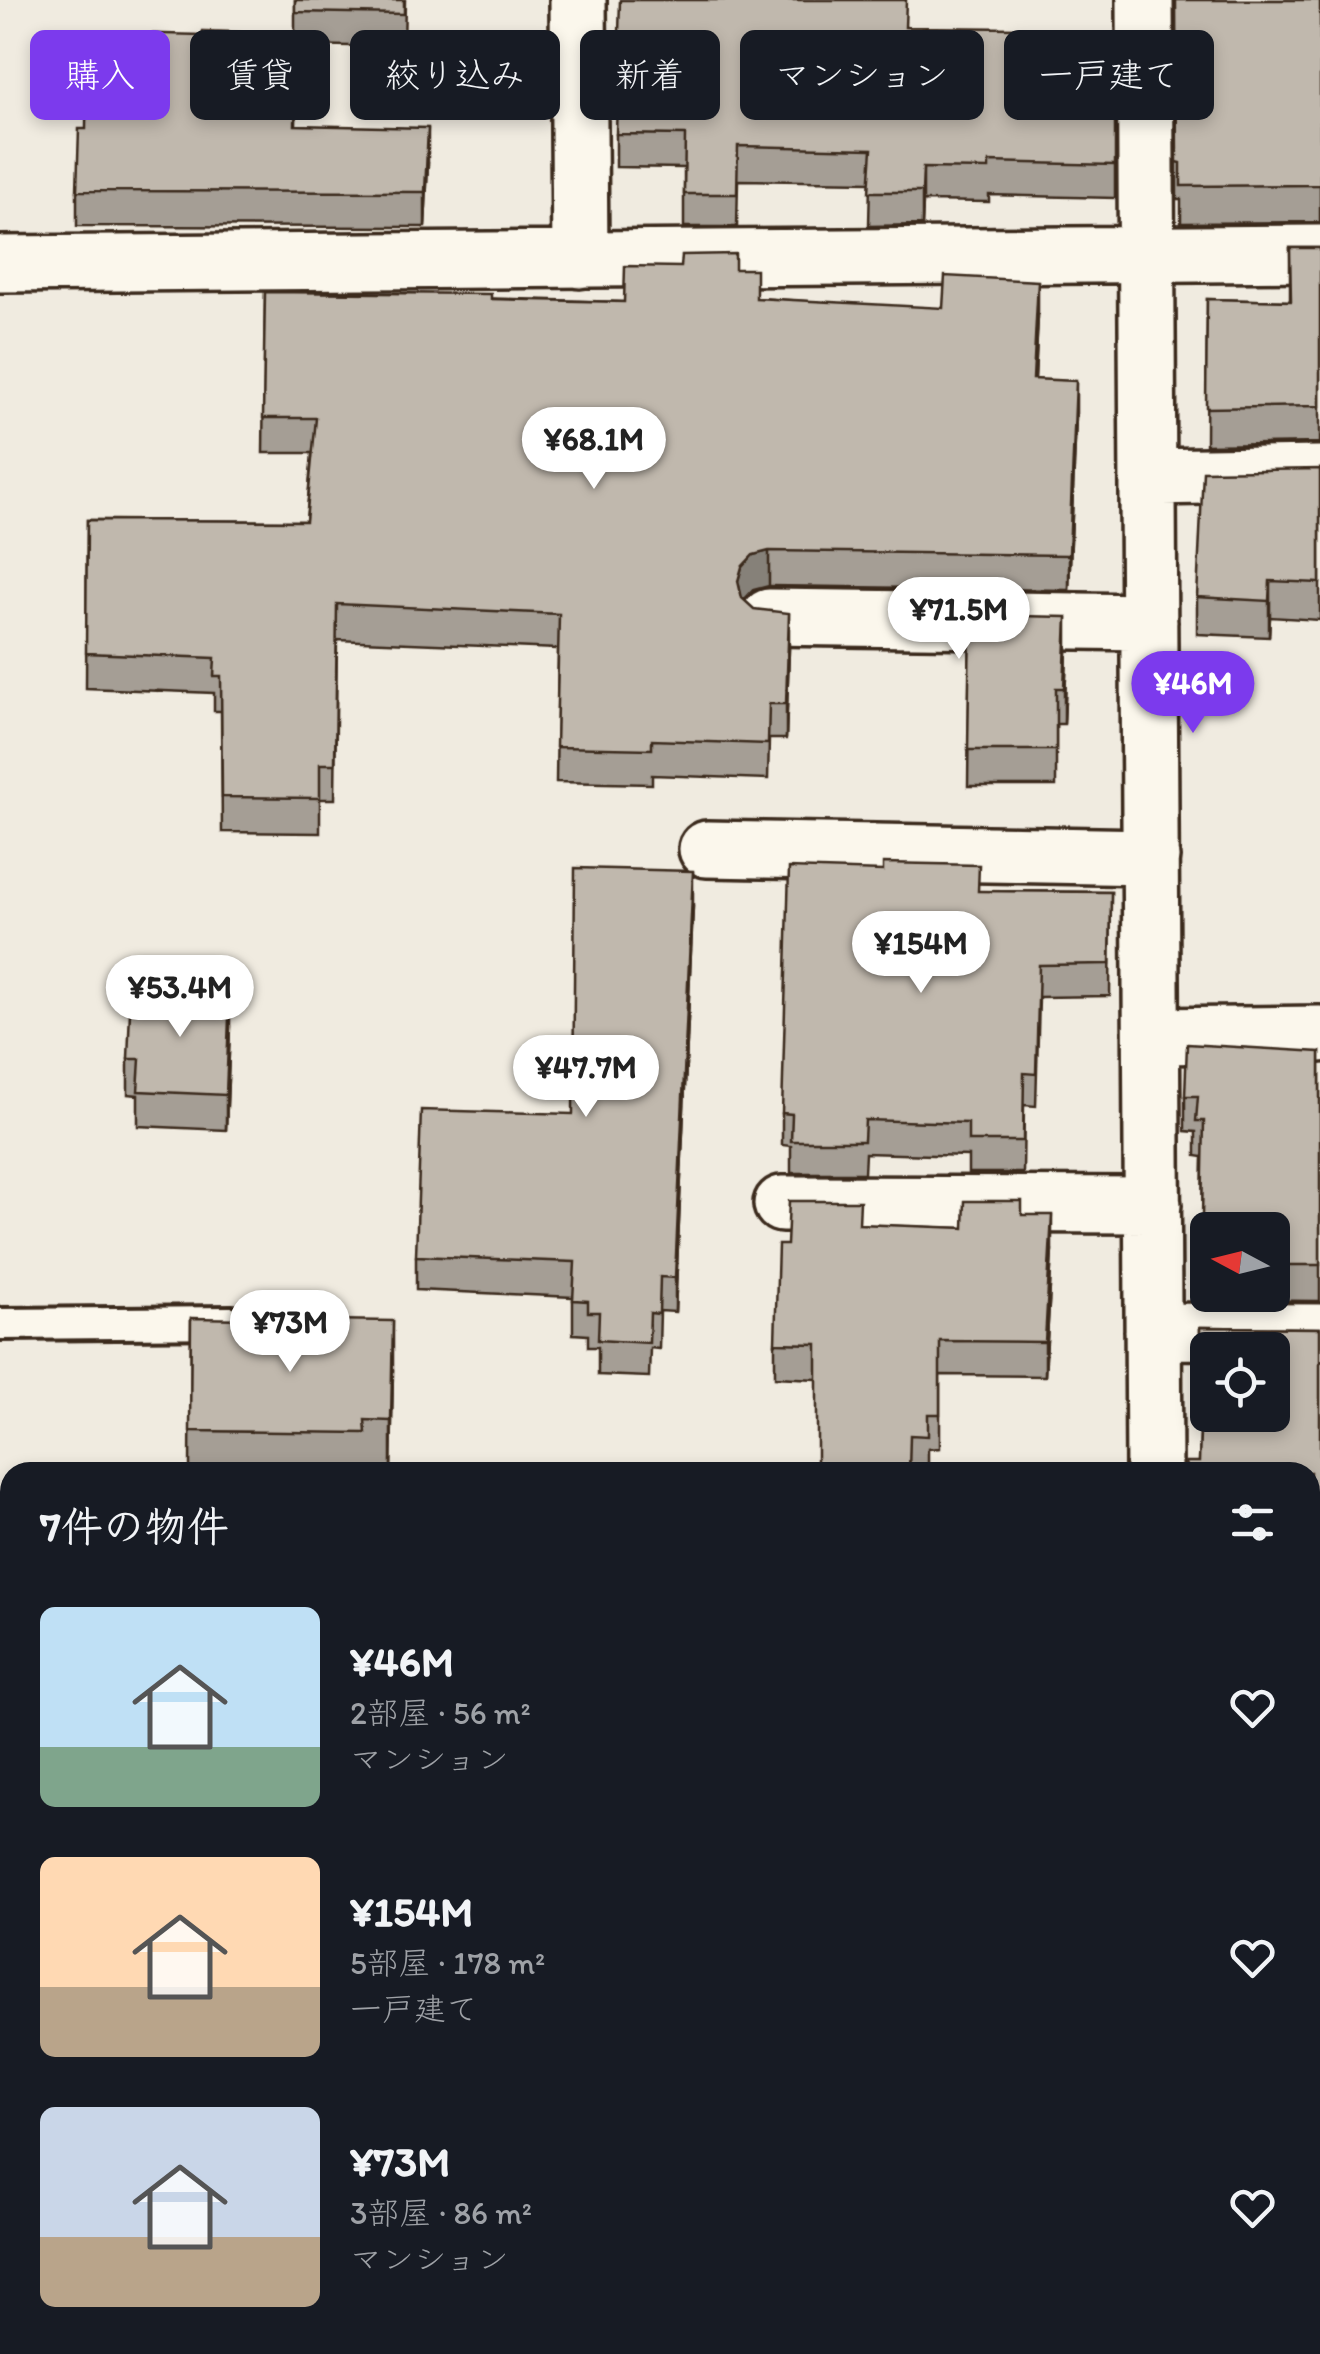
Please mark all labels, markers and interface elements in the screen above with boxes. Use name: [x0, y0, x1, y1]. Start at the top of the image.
chip: 購入: [30, 30, 170, 120]
chip: 賃貸: [190, 30, 330, 120]
chip: 絞り込み: [350, 30, 560, 120]
chip: 新着: [580, 30, 720, 120]
chip: マンション: [740, 30, 984, 120]
chip: 一戸建て: [1004, 30, 1214, 120]
pin: ¥68.1M: [513, 407, 675, 492]
text: ¥68.1M: [544, 420, 644, 458]
pin: ¥71.5M: [878, 577, 1040, 662]
text: ¥71.5M: [910, 590, 1008, 628]
pin: ¥46M: [1134, 651, 1252, 736]
text: ¥46M: [1153, 664, 1233, 702]
pin: ¥154M: [851, 911, 991, 996]
text: ¥154M: [874, 924, 968, 962]
pin: ¥53.4M: [99, 955, 261, 1040]
text: ¥53.4M: [128, 968, 232, 1006]
pin: ¥47.7M: [505, 1035, 667, 1120]
text: ¥47.7M: [535, 1048, 637, 1086]
north arrow: [1190, 1212, 1290, 1312]
map controls: [1190, 1212, 1290, 1432]
pin: ¥73M: [231, 1290, 349, 1375]
text: ¥73M: [252, 1303, 328, 1341]
button: locate: [1190, 1332, 1290, 1432]
icon: filters: [1225, 1495, 1280, 1550]
text: 7件の物件: [40, 1501, 229, 1552]
text: ¥46M: [350, 1636, 454, 1687]
icon: home: [120, 1647, 240, 1767]
icon: heart: [1225, 1680, 1280, 1735]
text: 2部屋 · 56 m²: [350, 1694, 531, 1732]
text: マンション: [350, 1740, 509, 1778]
text: ¥154M: [350, 1886, 473, 1937]
icon: home: [120, 1897, 240, 2017]
icon: heart: [1225, 1930, 1280, 1985]
text: 5部屋 · 178 m²: [350, 1944, 545, 1982]
text: 一戸建て: [350, 1990, 478, 2028]
text: ¥73M: [350, 2136, 450, 2187]
icon: home: [120, 2147, 240, 2267]
icon: heart: [1225, 2180, 1280, 2235]
text: 3部屋 · 86 m²: [350, 2194, 532, 2232]
text: マンション: [350, 2240, 509, 2278]

